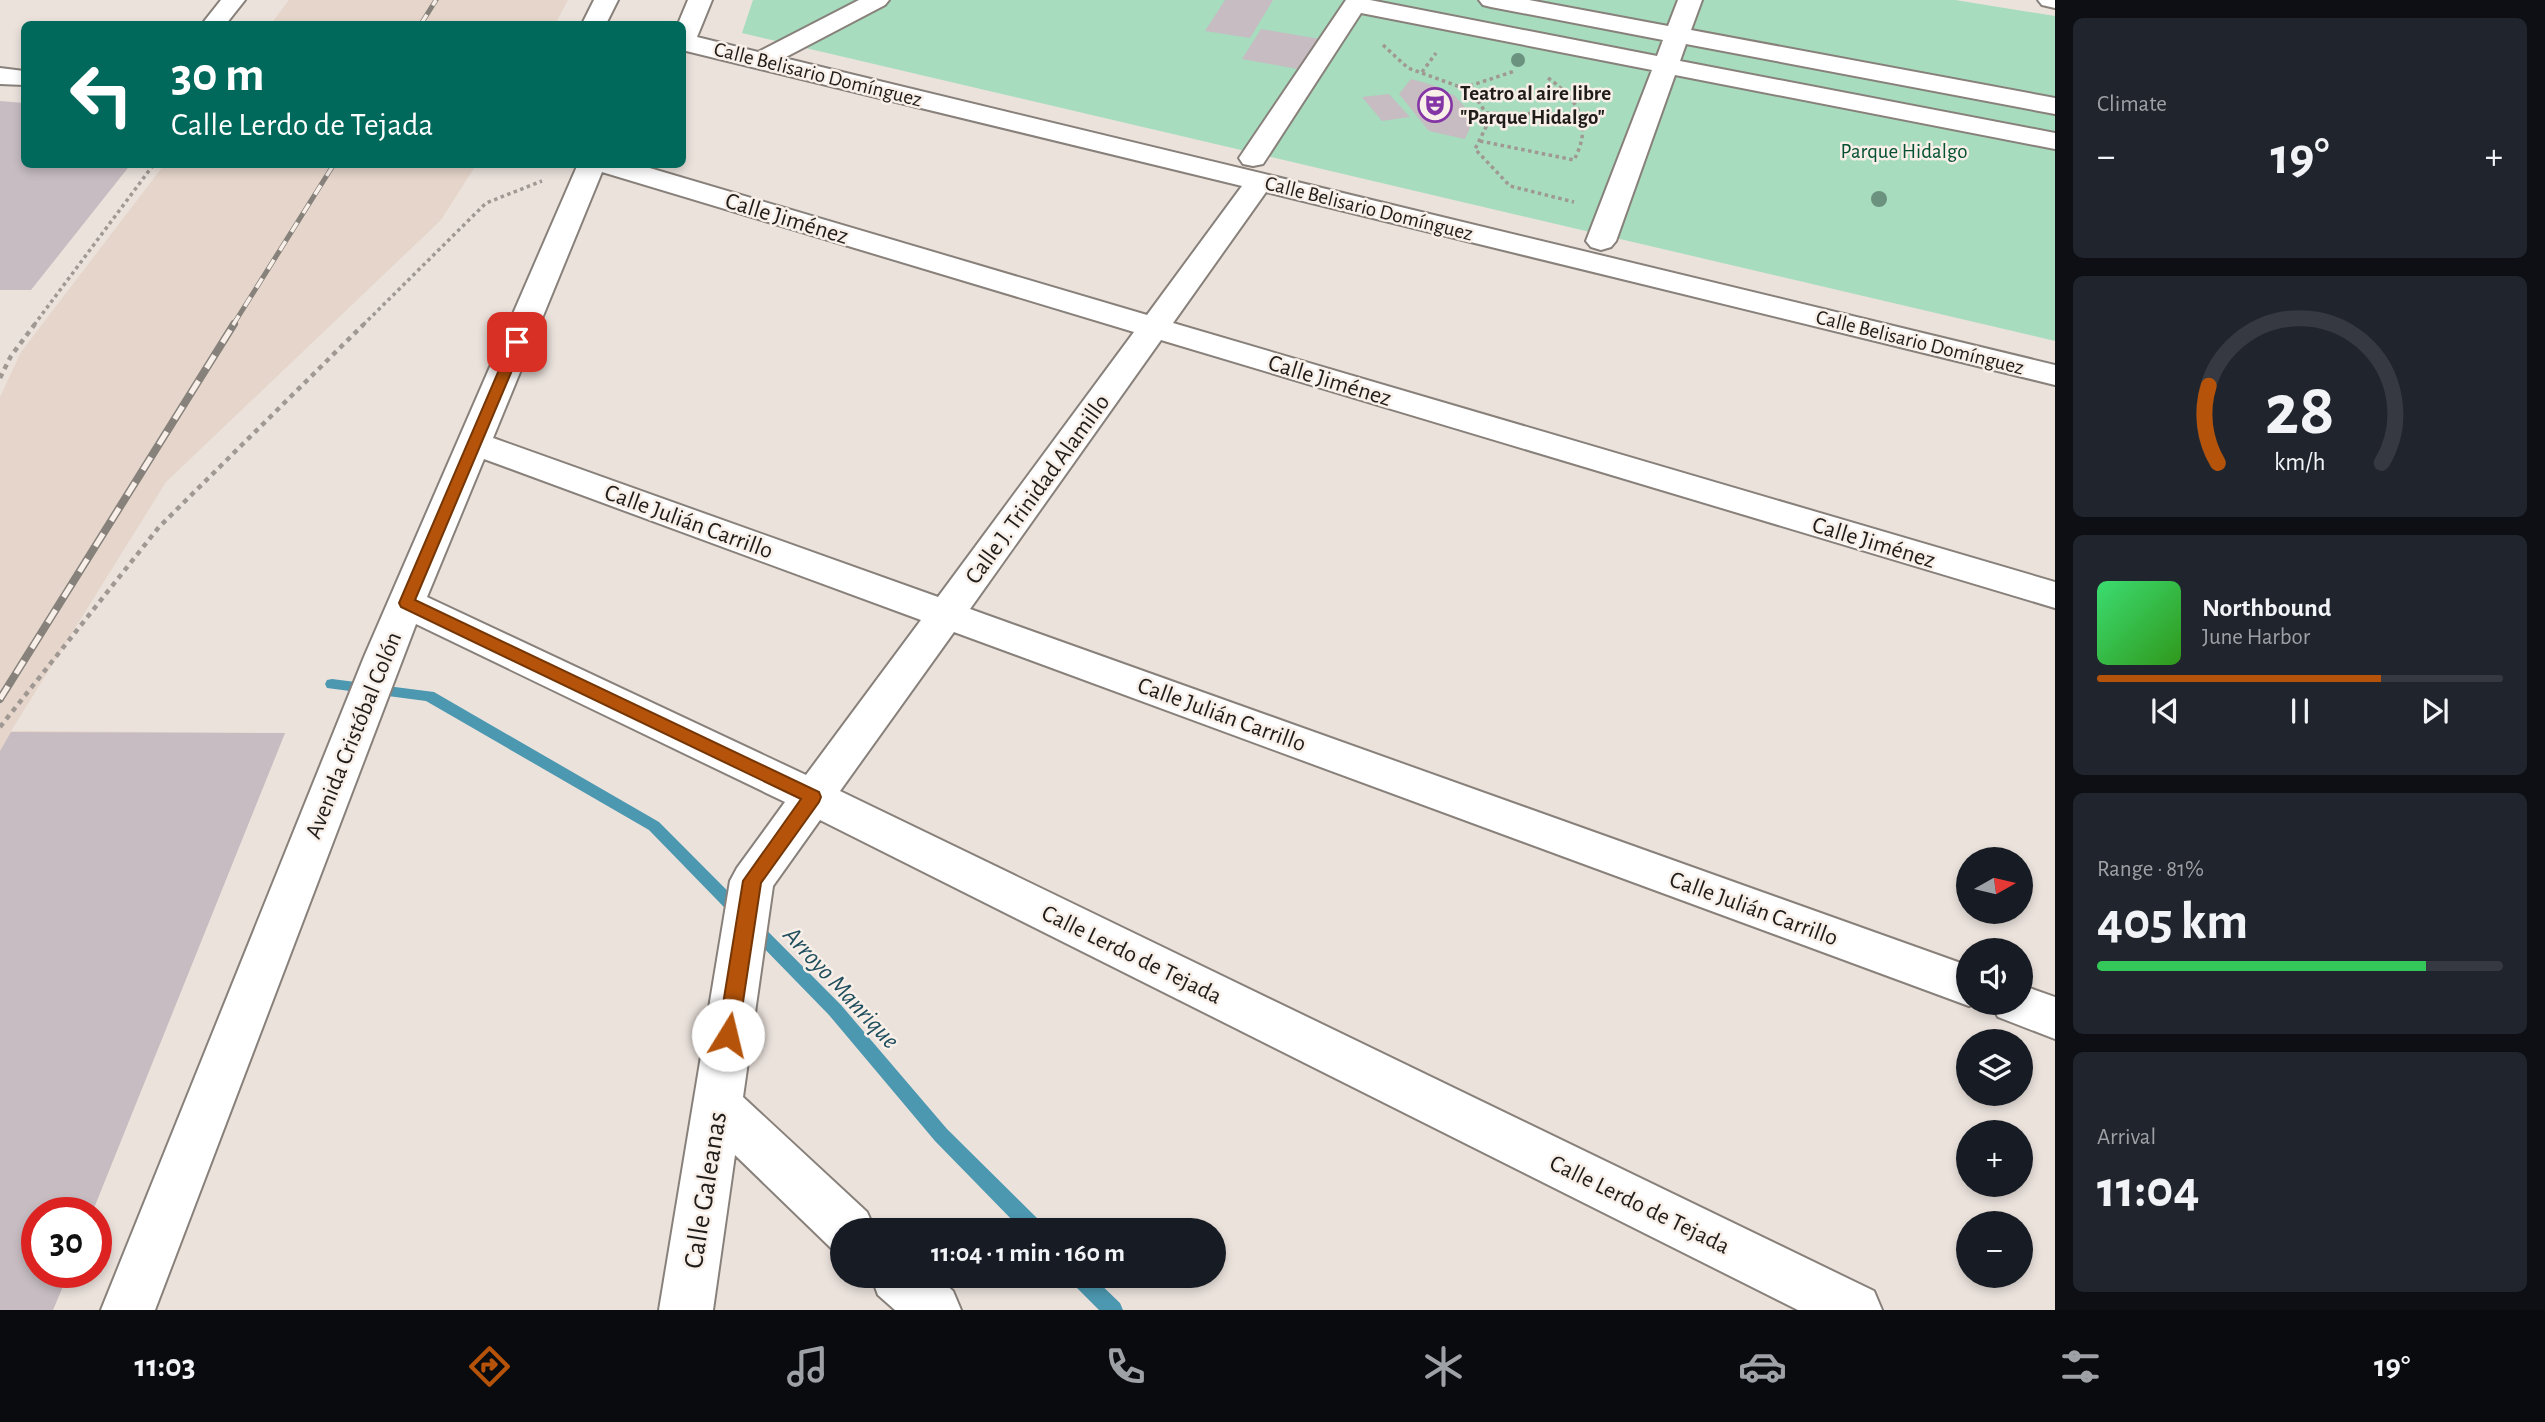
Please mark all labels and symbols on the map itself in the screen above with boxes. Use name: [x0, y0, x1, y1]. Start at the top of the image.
street label: Calle Belisario Domínguez: [712, 38, 924, 111]
place label: Teatro al aire libre "Parque Hidalgo": [1460, 83, 1611, 128]
theatre icon: Teatro al aire libre "Parque Hidalgo": [1416, 86, 1454, 124]
park label: Parque Hidalgo: [1841, 141, 1967, 162]
street label: Calle Belisario Domínguez: [1263, 172, 1475, 245]
street label: Calle Jiménez: [722, 189, 851, 249]
street label: Calle Belisario Domínguez: [1814, 306, 2026, 379]
pin: [487, 312, 547, 372]
street label: Calle Jiménez: [1265, 351, 1394, 411]
street label: Calle J. Trinidad Alamillo: [961, 390, 1114, 589]
street label: Calle Julián Carrillo: [601, 480, 776, 564]
street label: Calle Jiménez: [1809, 513, 1938, 573]
street label: Avenida Cristóbal Colón: [302, 629, 406, 842]
street label: Calle Julián Carrillo: [1134, 673, 1309, 757]
north arrow: [1956, 847, 2034, 924]
street label: Calle Julián Carrillo: [1666, 867, 1841, 951]
street label: Calle Lerdo de Tejada: [1038, 901, 1225, 1009]
water label: Arroyo Manrique: [778, 921, 904, 1054]
position arrow: [691, 998, 765, 1072]
street label: Calle Galeanas: [680, 1110, 732, 1271]
street label: Calle Lerdo de Tejada: [1546, 1151, 1733, 1259]
speed limit sign: 30: [21, 1197, 112, 1288]

